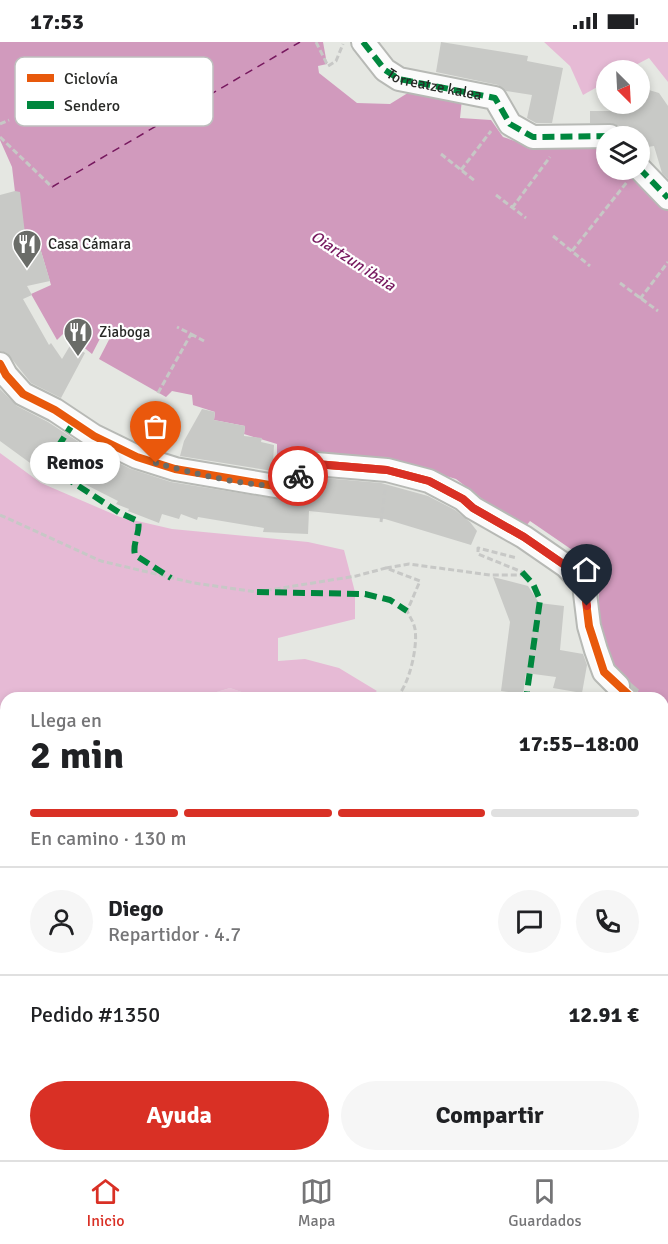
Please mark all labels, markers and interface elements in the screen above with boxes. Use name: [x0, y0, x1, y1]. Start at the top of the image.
text: 17:53: [30, 8, 84, 35]
legend: [15, 57, 213, 126]
north arrow: [596, 60, 650, 114]
map controls: [596, 60, 650, 180]
street label: Torreatze kalea: [383, 65, 483, 104]
text: Ciclovía: [64, 69, 118, 89]
text: Sendero: [64, 96, 120, 116]
button: layers: [596, 126, 650, 180]
water label: Oiartzun ibaia: [307, 226, 400, 296]
restaurant icon: Casa Cámara: [11, 228, 43, 270]
place label: Casa Cámara: [48, 235, 131, 253]
restaurant icon: Ziaboga: [62, 316, 94, 358]
place label: Ziaboga: [99, 323, 150, 341]
pin: [130, 401, 181, 463]
icon: bag: [139, 410, 172, 443]
callout: Remos: [30, 442, 120, 484]
courier: [268, 446, 328, 506]
text: Remos: [46, 450, 104, 475]
icon: bike: [282, 460, 315, 493]
pin: [561, 544, 612, 606]
icon: home: [570, 553, 603, 586]
text: Llega en: [30, 708, 102, 733]
text: 17:55–18:00: [519, 730, 639, 757]
text: 2 min: [30, 731, 124, 779]
text: En camino · 130 m: [30, 826, 187, 851]
button: person: [30, 890, 93, 953]
button: chat: [498, 890, 561, 953]
button: phone: [576, 890, 639, 953]
text: Diego: [108, 895, 163, 922]
text: Repartidor · 4.7: [108, 922, 241, 947]
text: Pedido #1350: [30, 1001, 160, 1028]
text: 12.91 €: [568, 1001, 639, 1028]
button: Ayuda: [30, 1081, 329, 1150]
button: Compartir: [341, 1081, 639, 1150]
tab: Inicio: [87, 1175, 125, 1231]
tab: Mapa: [298, 1175, 335, 1231]
tab: Guardados: [508, 1175, 581, 1231]

